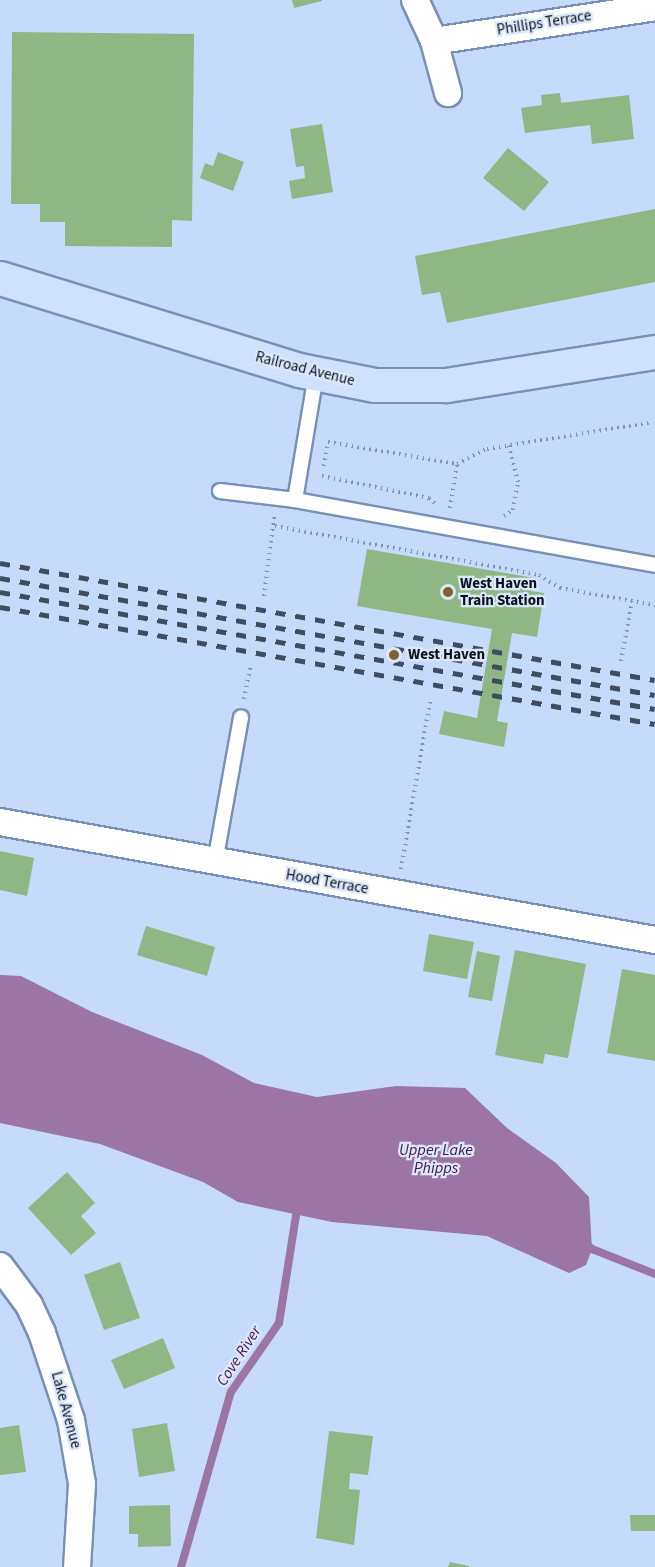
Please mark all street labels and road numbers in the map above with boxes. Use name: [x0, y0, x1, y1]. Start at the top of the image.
street label: Phillips Terrace: [496, 7, 592, 39]
street label: Railroad Avenue: [254, 348, 356, 390]
street label: Hood Terrace: [284, 866, 370, 898]
street label: Lake Avenue: [47, 1370, 85, 1450]

